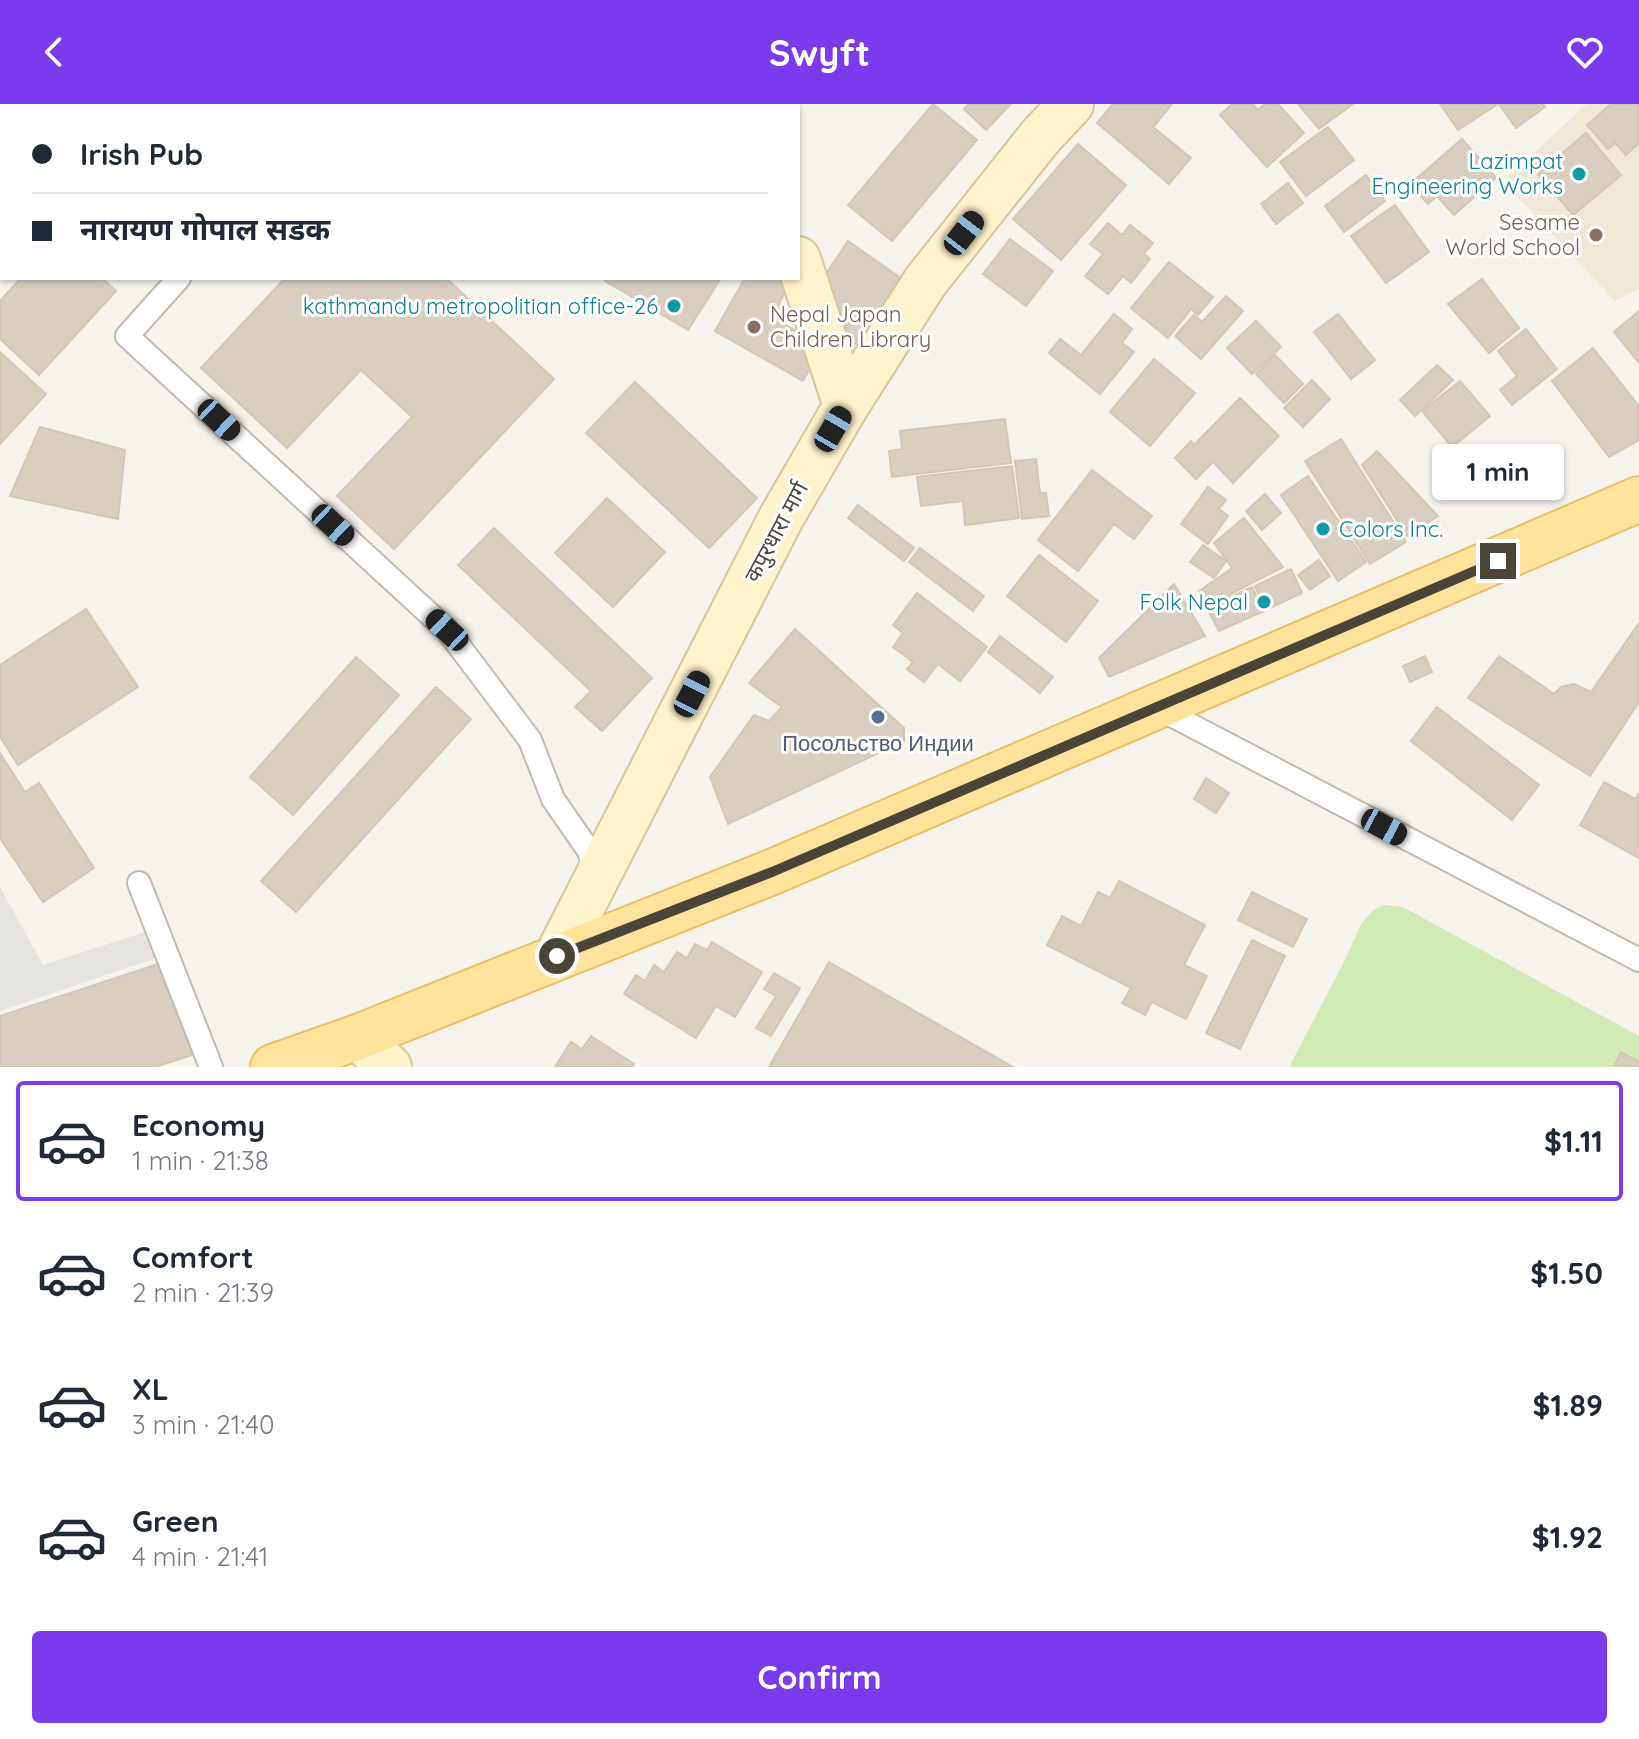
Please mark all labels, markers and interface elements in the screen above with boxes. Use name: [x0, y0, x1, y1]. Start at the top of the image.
icon: back: [32, 30, 76, 74]
text: Swyft: [769, 30, 870, 75]
icon: heart: [1563, 30, 1607, 74]
text: Irish Pub: [80, 135, 203, 173]
place label: Lazimpat Engineering Works: [1371, 147, 1563, 200]
marker: Lazimpat Engineering Works: [1570, 165, 1588, 183]
car: [940, 207, 988, 259]
place label: Sesame World School: [1445, 208, 1580, 261]
text: नारायण गोपाल सडक: [80, 210, 330, 248]
marker: Sesame World School: [1587, 226, 1605, 244]
place label: kathmandu metropolitian office-26: [303, 292, 658, 320]
marker: kathmandu metropolitian office-26: [665, 297, 683, 315]
place label: Nepal Japan Children Library: [770, 300, 931, 353]
marker: Nepal Japan Children Library: [745, 318, 763, 336]
car: [193, 395, 245, 445]
car: [811, 402, 855, 456]
callout: 1 min: [1432, 445, 1564, 501]
text: 1 min: [1467, 455, 1530, 488]
street label: कपुरधारा मार्ग: [738, 476, 815, 587]
car: [307, 500, 359, 550]
place label: Colors Inc.: [1339, 515, 1443, 543]
marker: Colors Inc.: [1314, 520, 1332, 538]
route end: [1480, 543, 1516, 579]
place label: Folk Nepal: [1140, 588, 1248, 616]
marker: Folk Nepal: [1255, 593, 1273, 611]
car: [421, 605, 473, 655]
car: [670, 667, 714, 721]
marker: Посольство Индии: [869, 708, 887, 726]
place label: Посольство Индии: [782, 729, 974, 757]
car: [1357, 805, 1411, 849]
route start: [539, 938, 575, 974]
icon: car: [36, 1105, 108, 1177]
text: Economy: [132, 1106, 265, 1144]
text: $1.11: [1544, 1122, 1603, 1160]
text: 1 min · 21:38: [132, 1144, 269, 1177]
icon: car: [36, 1237, 108, 1309]
text: Comfort: [132, 1238, 253, 1276]
text: $1.50: [1530, 1254, 1603, 1292]
text: 2 min · 21:39: [132, 1276, 274, 1309]
icon: car: [36, 1369, 108, 1441]
text: XL: [132, 1370, 169, 1408]
text: $1.89: [1532, 1386, 1603, 1424]
text: 3 min · 21:40: [132, 1408, 274, 1441]
icon: car: [36, 1501, 108, 1573]
text: Green: [132, 1502, 219, 1540]
text: $1.92: [1532, 1518, 1603, 1556]
text: 4 min · 21:41: [132, 1540, 268, 1573]
button: Confirm: [32, 1631, 1607, 1723]

